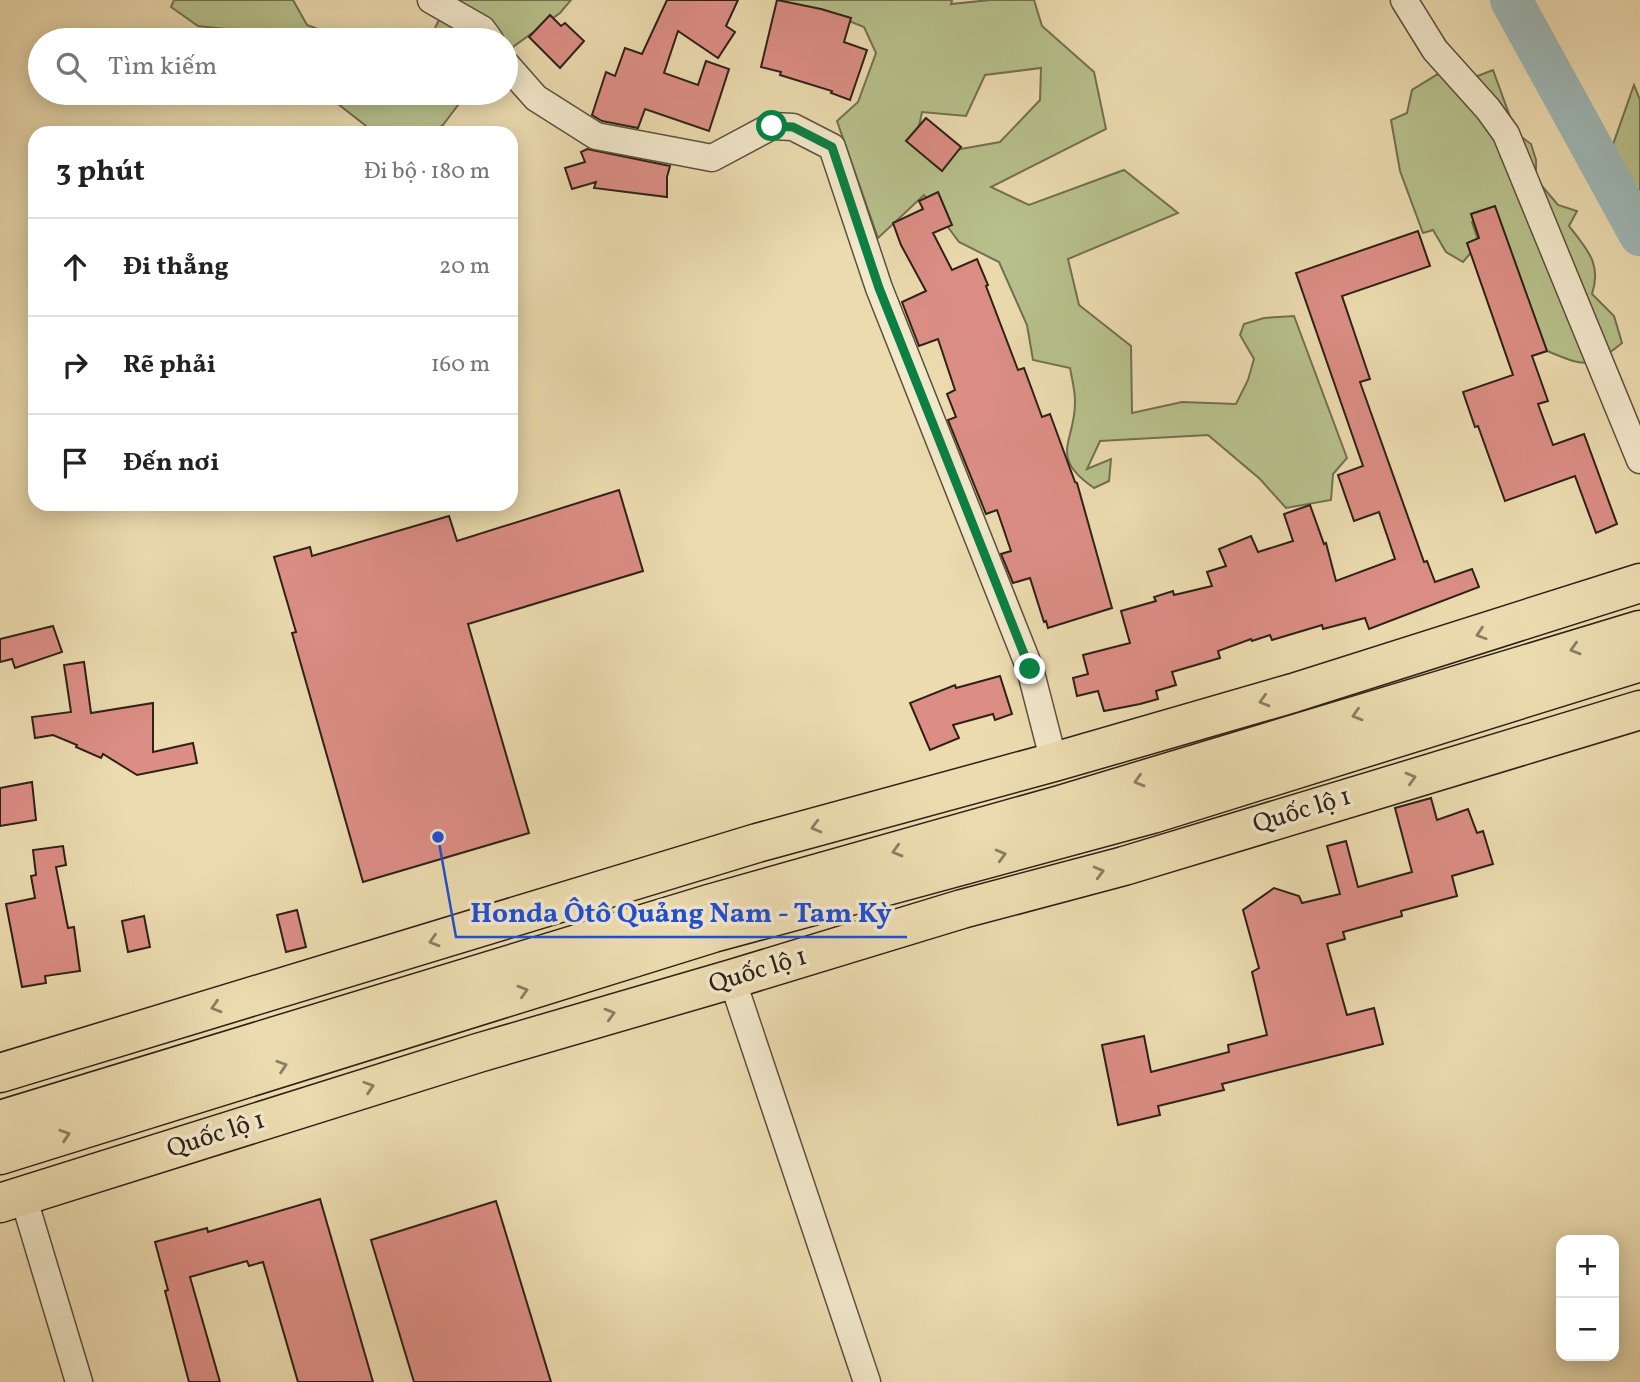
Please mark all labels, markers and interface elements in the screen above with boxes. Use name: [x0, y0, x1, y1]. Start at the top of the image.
search box: [28, 28, 518, 105]
icon: search: [52, 48, 90, 86]
text: Tìm kiếm: [108, 49, 217, 85]
route start: [756, 110, 787, 141]
text: 3 phút: [56, 151, 145, 193]
text: Đi bộ · 180 m: [364, 156, 490, 188]
icon: ahead: [56, 248, 94, 286]
text: Đi thẳng: [123, 249, 229, 285]
text: 20 m: [439, 251, 490, 283]
icon: right: [56, 346, 94, 384]
text: Rẽ phải: [123, 347, 216, 383]
text: 160 m: [431, 349, 490, 381]
icon: arrive: [56, 444, 94, 482]
text: Đến nơi: [123, 445, 219, 481]
one-way arrow: [1476, 625, 1488, 640]
one-way arrow: [1569, 641, 1581, 656]
route end: [1014, 653, 1045, 684]
one-way arrow: [1259, 693, 1271, 708]
one-way arrow: [1351, 706, 1363, 721]
one-way arrow: [1133, 772, 1145, 787]
one-way arrow: [1405, 772, 1417, 787]
street label: Quốc lộ 1: [1248, 779, 1356, 843]
one-way arrow: [811, 819, 823, 833]
one-way arrow: [891, 842, 903, 857]
one-way arrow: [994, 849, 1006, 863]
one-way arrow: [1093, 866, 1105, 880]
callout: Honda Ôtô Quảng Nam - Tam Kỳ: [456, 888, 907, 937]
text: Honda Ôtô Quảng Nam - Tam Kỳ: [470, 895, 892, 934]
one-way arrow: [428, 933, 440, 948]
street label: Quốc lộ 1: [704, 939, 812, 1003]
one-way arrow: [516, 984, 528, 999]
one-way arrow: [211, 999, 223, 1014]
one-way arrow: [604, 1008, 616, 1023]
one-way arrow: [275, 1060, 288, 1074]
one-way arrow: [362, 1081, 375, 1095]
street label: Quốc lộ 1: [162, 1102, 270, 1168]
one-way arrow: [59, 1128, 71, 1143]
map controls: [1556, 1235, 1619, 1361]
button: +: [1556, 1235, 1619, 1298]
button: −: [1556, 1298, 1619, 1361]

